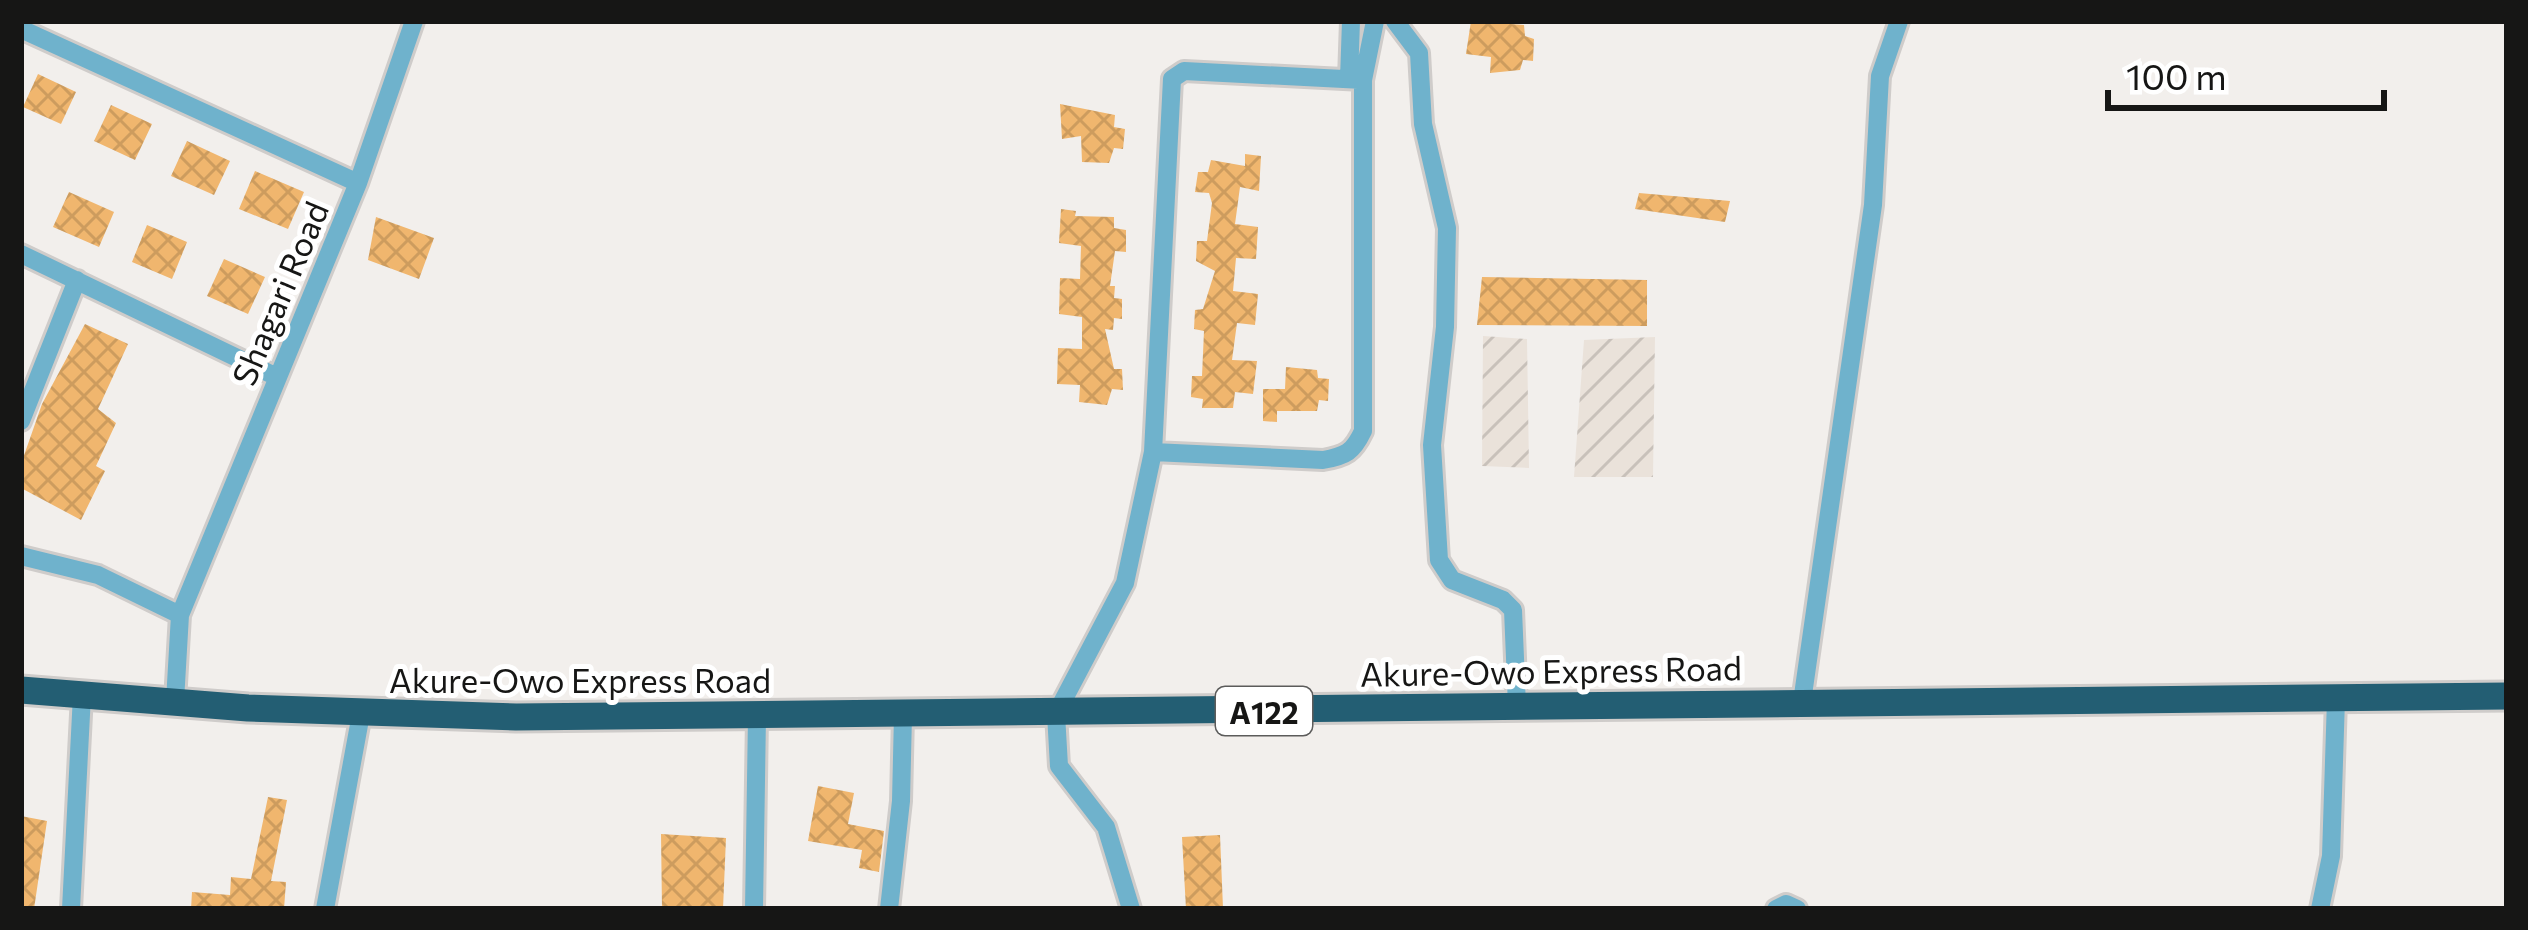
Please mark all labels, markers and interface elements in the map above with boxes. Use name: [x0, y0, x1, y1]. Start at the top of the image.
scale bar: [2108, 36, 2384, 110]
text: 100 m: [2126, 53, 2227, 97]
street label: Shagari Road: [222, 195, 336, 391]
street label: Akure-Owo Express Road: [1360, 646, 1742, 694]
street label: Akure-Owo Express Road: [389, 659, 771, 700]
road number: A122: [1216, 687, 1312, 735]

